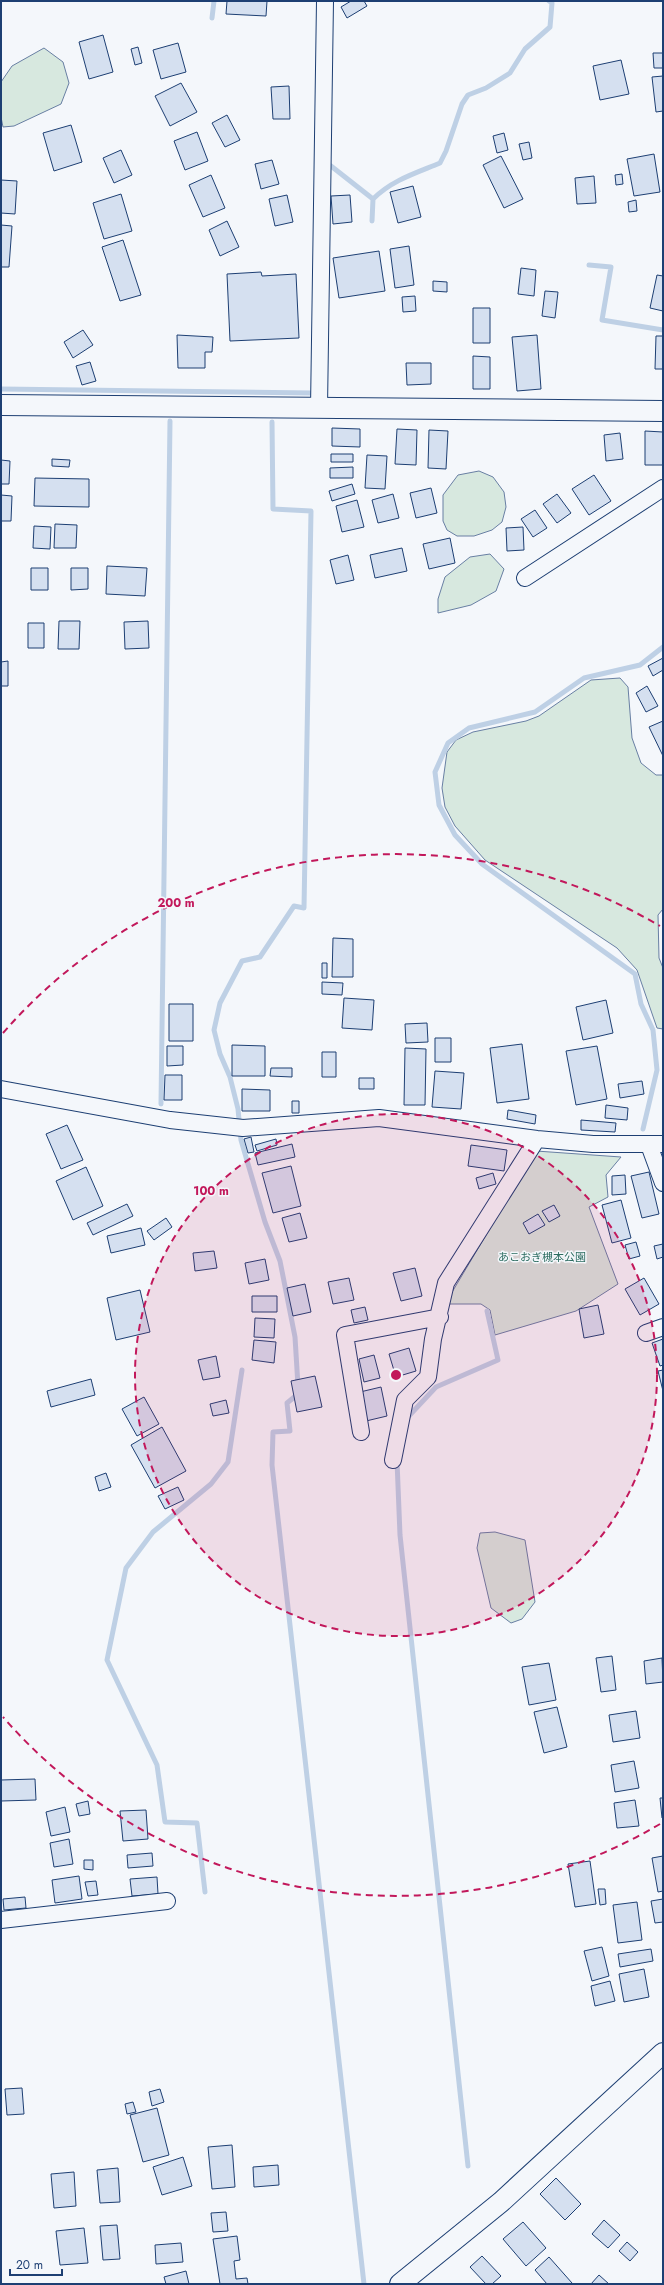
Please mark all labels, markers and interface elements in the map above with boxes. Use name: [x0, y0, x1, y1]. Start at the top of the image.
text: 200 m: [157, 894, 195, 912]
text: 100 m: [193, 1182, 229, 1200]
park label: あこおぎ槻本公園: [498, 1249, 586, 1265]
centre of rings: [389, 1368, 403, 1382]
scale bar: [10, 2251, 62, 2277]
text: 20 m: [16, 2256, 43, 2274]

